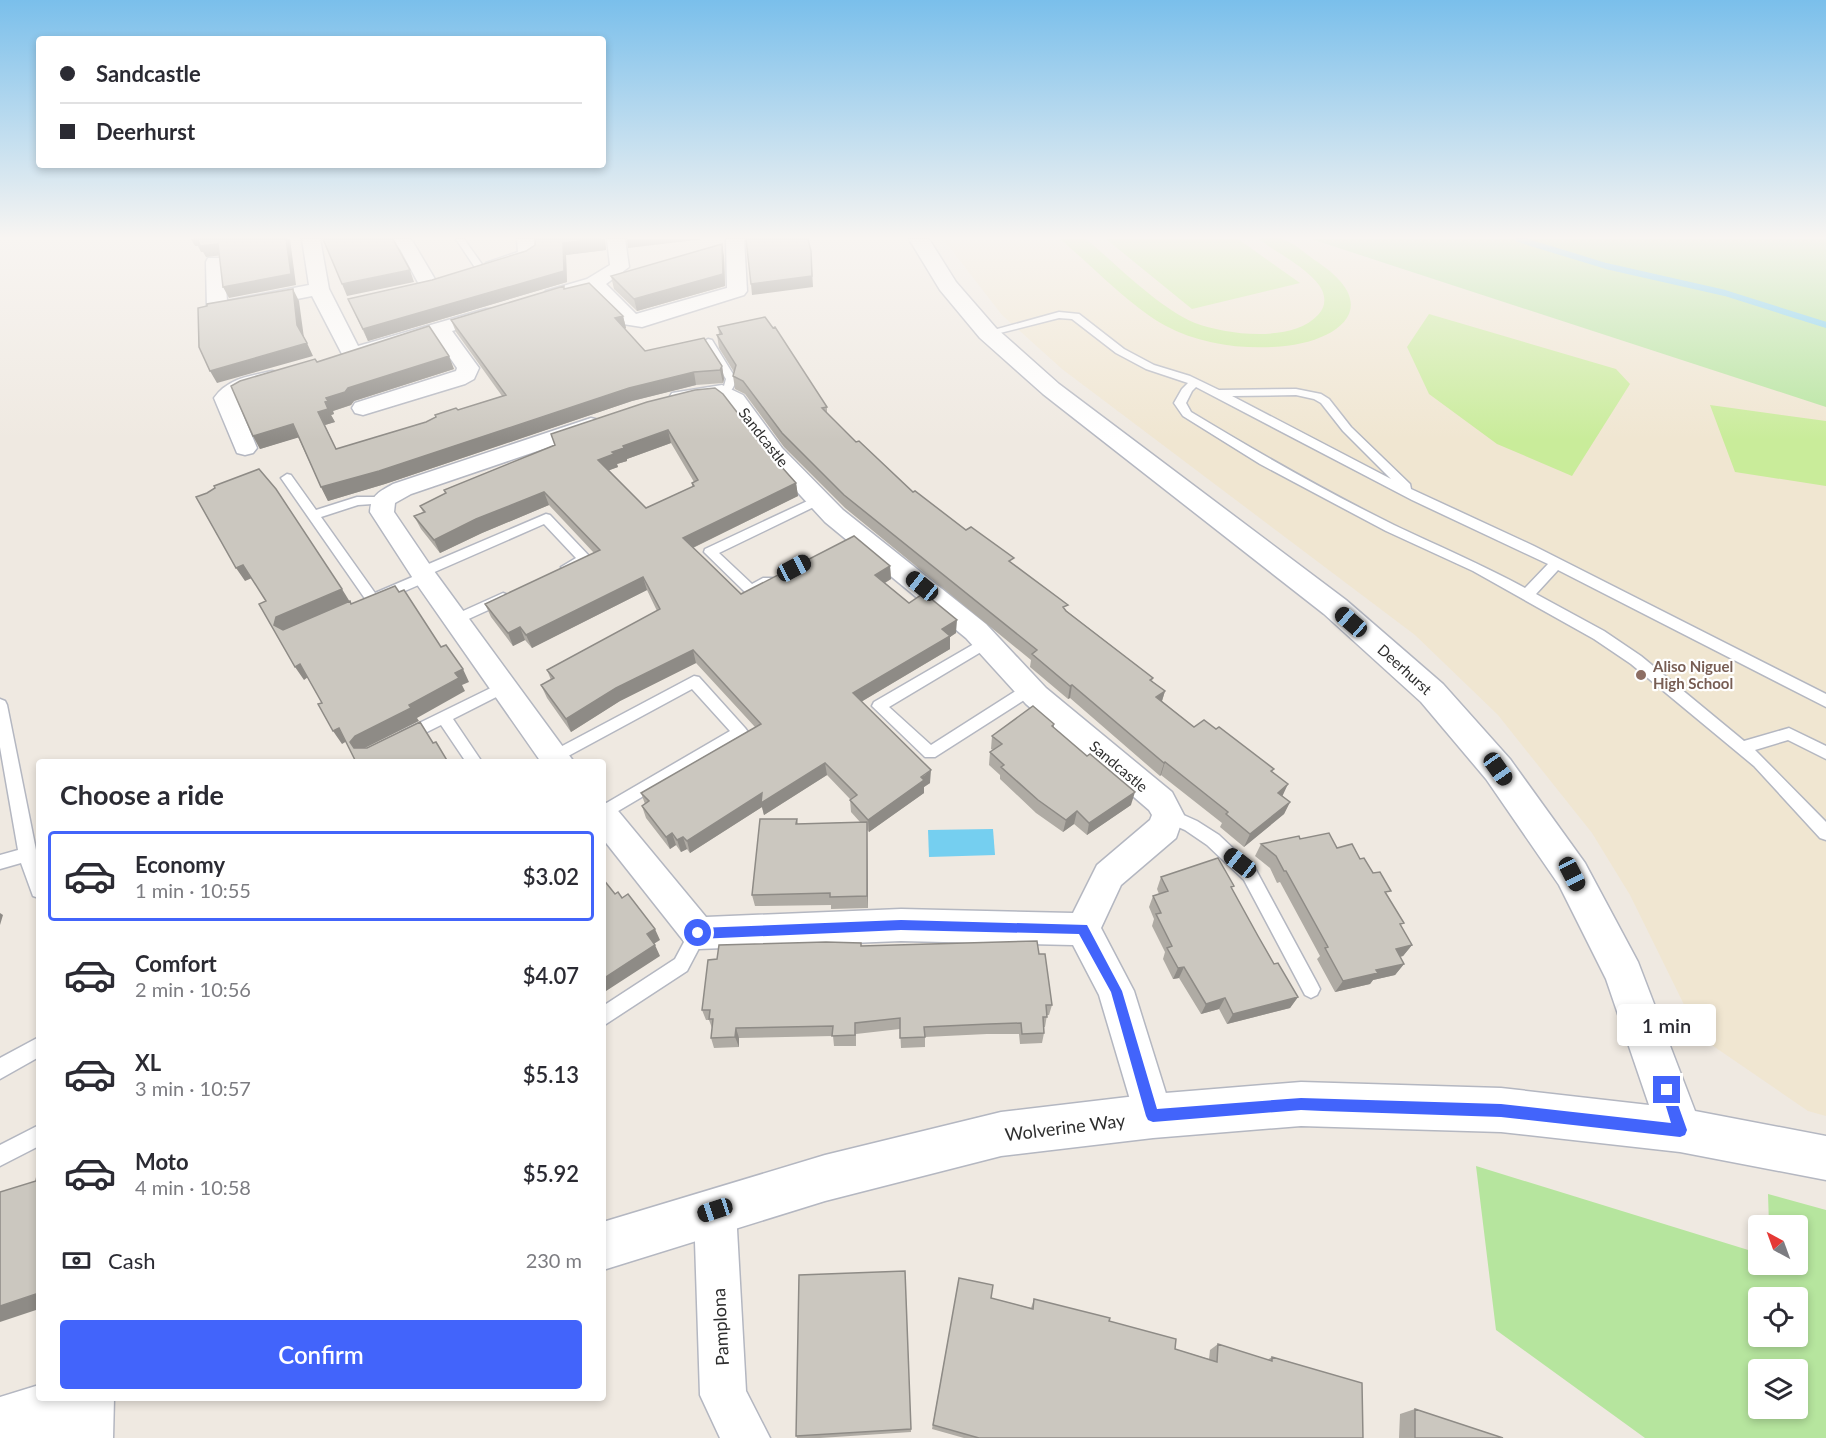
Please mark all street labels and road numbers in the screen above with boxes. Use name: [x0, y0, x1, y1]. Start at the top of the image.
street label: Sandcastle: [735, 404, 793, 470]
street label: Deerhurst: [1374, 640, 1436, 698]
street label: Sandcastle: [1086, 737, 1152, 796]
street label: Wolverine Way: [1004, 1109, 1127, 1145]
street label: Pamplona: [707, 1288, 733, 1366]

